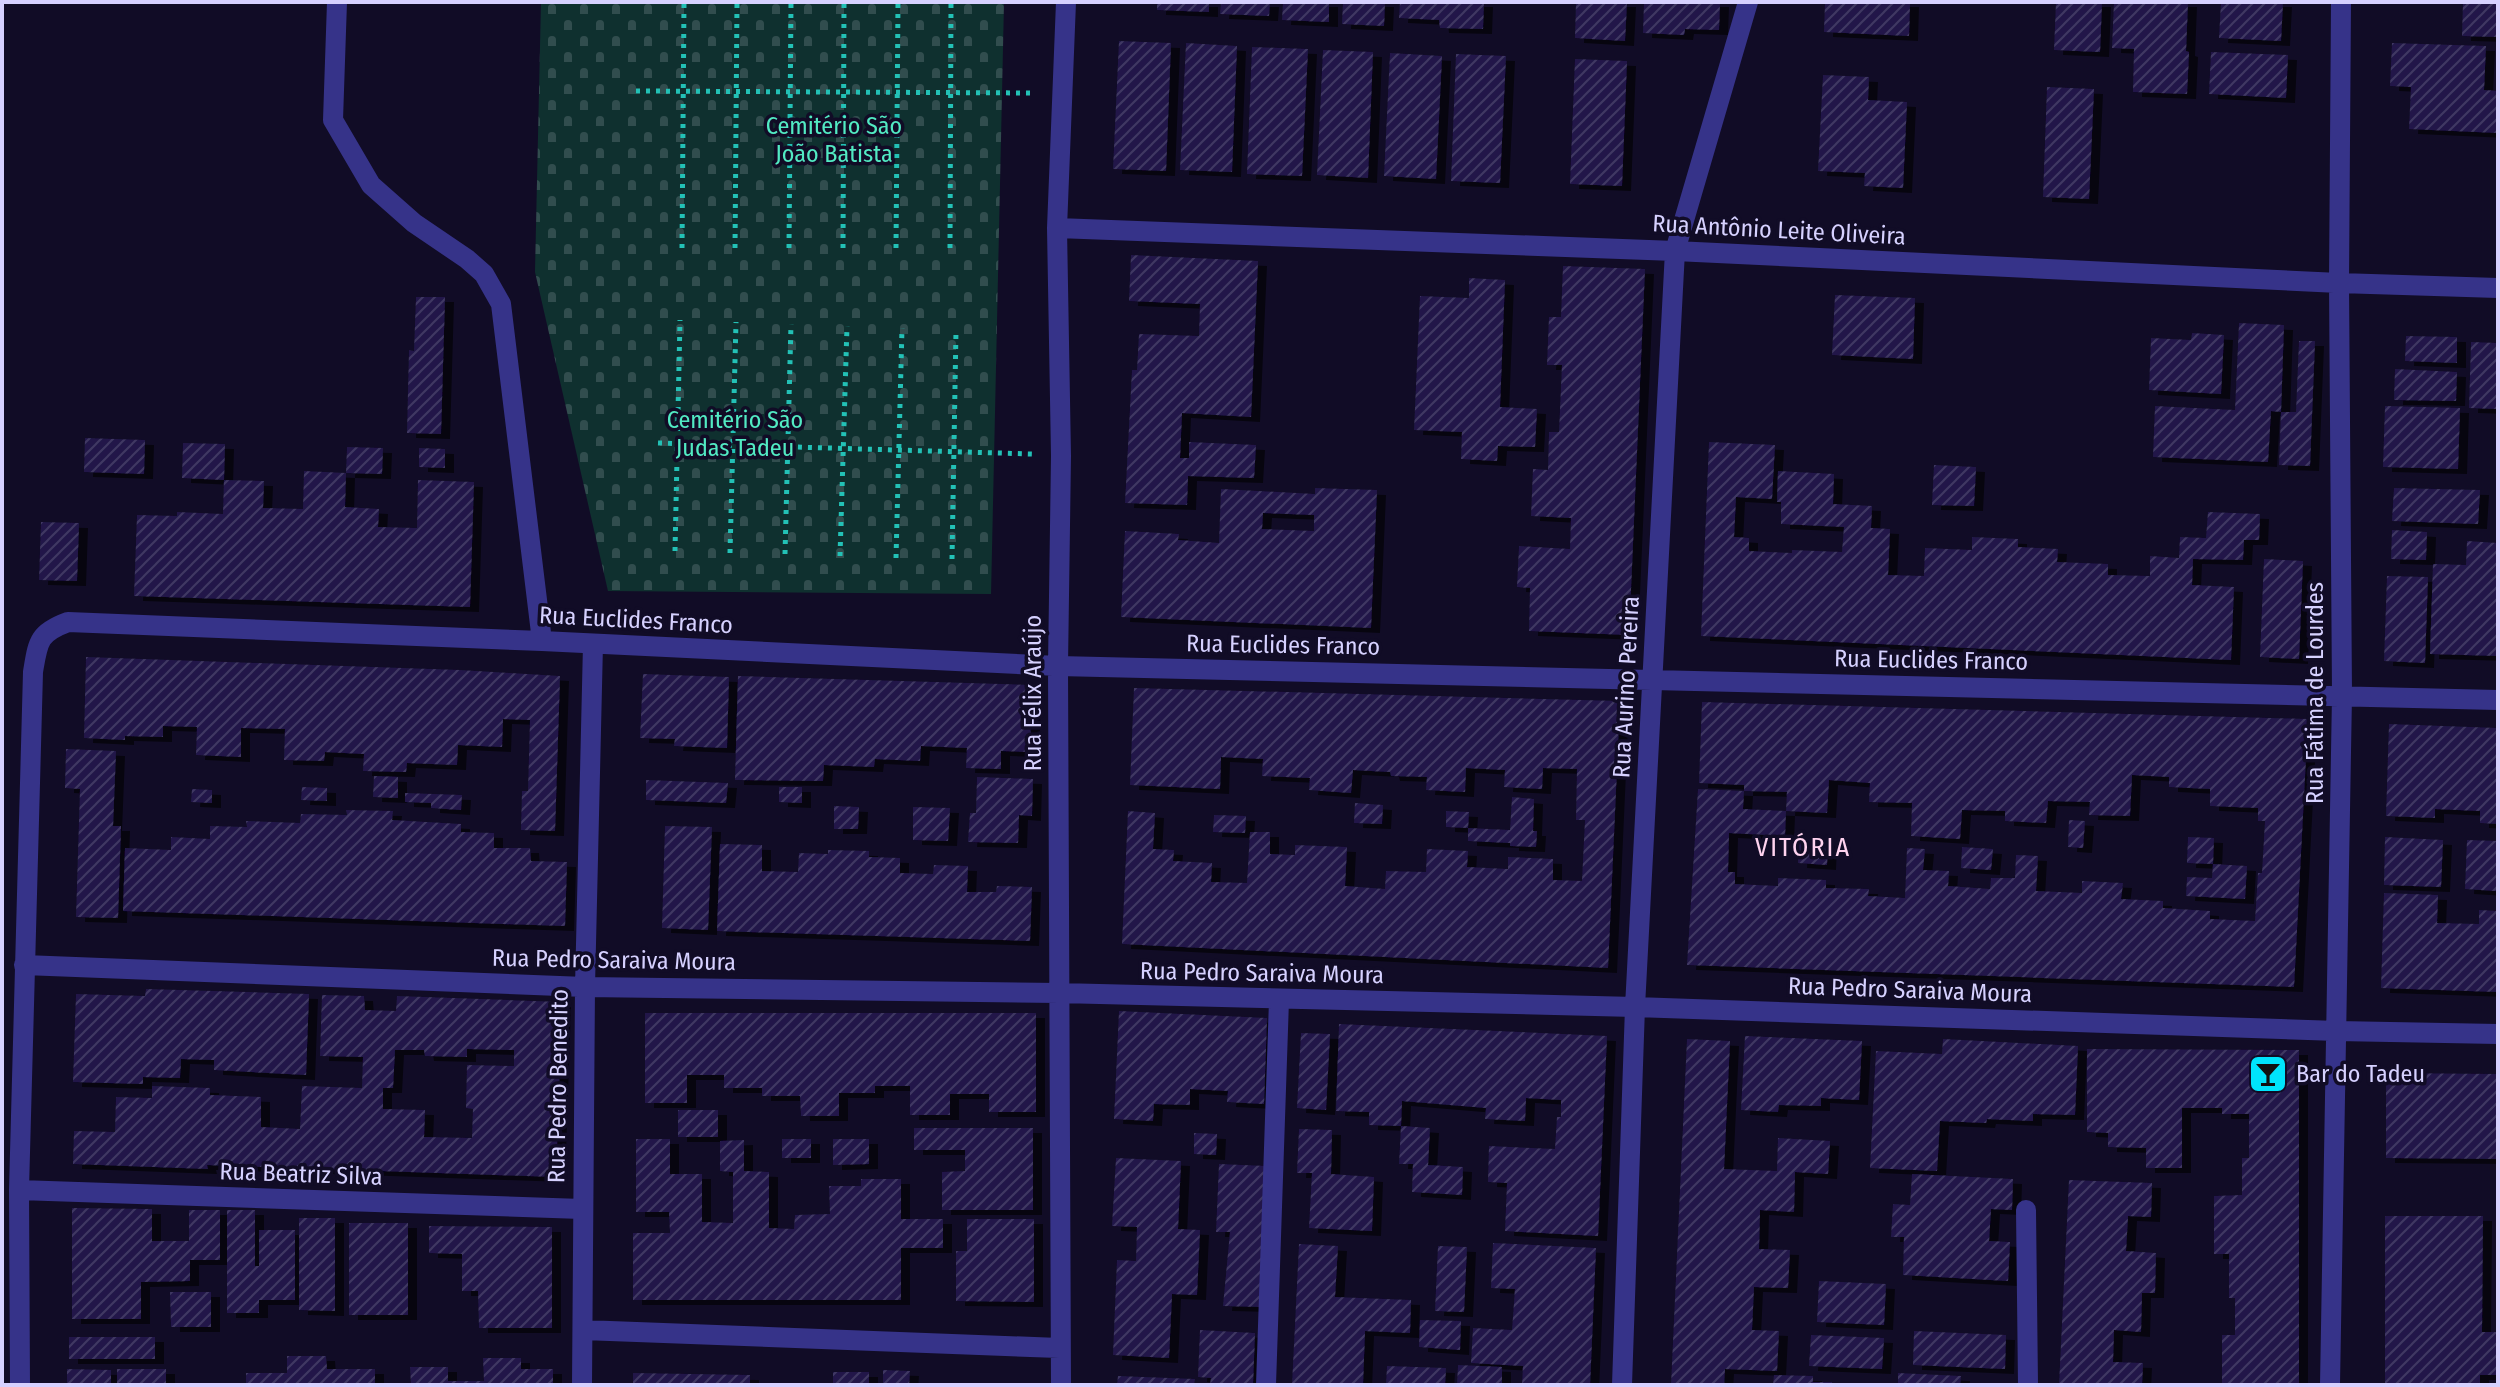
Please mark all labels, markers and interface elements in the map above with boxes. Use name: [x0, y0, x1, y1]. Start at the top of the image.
park label: Cemitério São João Batista: [766, 112, 902, 168]
street label: Rua Antônio Leite Oliveira: [1652, 209, 1906, 251]
park label: Cemitério São Judas Tadeu: [667, 406, 803, 462]
street label: Rua Fátima de Lourdes: [2301, 582, 2329, 804]
street label: Rua Aurino Pereira: [1607, 595, 1645, 779]
street label: Rua Euclides Franco: [538, 601, 734, 639]
street label: Rua Félix Araújo: [1019, 615, 1047, 771]
street label: Rua Euclides Franco: [1186, 629, 1380, 661]
street label: Rua Euclides Franco: [1834, 644, 2028, 676]
district label: VITÓRIA: [1755, 832, 1851, 863]
street label: Rua Pedro Saraiva Moura: [492, 944, 736, 976]
street label: Rua Pedro Saraiva Moura: [1140, 957, 1384, 989]
street label: Rua Pedro Saraiva Moura: [1788, 972, 2032, 1008]
street label: Rua Pedro Benedito: [542, 989, 574, 1183]
bar icon: Bar do Tadeu: [2247, 1053, 2289, 1095]
place label: Bar do Tadeu: [2296, 1060, 2425, 1088]
street label: Rua Beatriz Silva: [219, 1157, 383, 1191]

